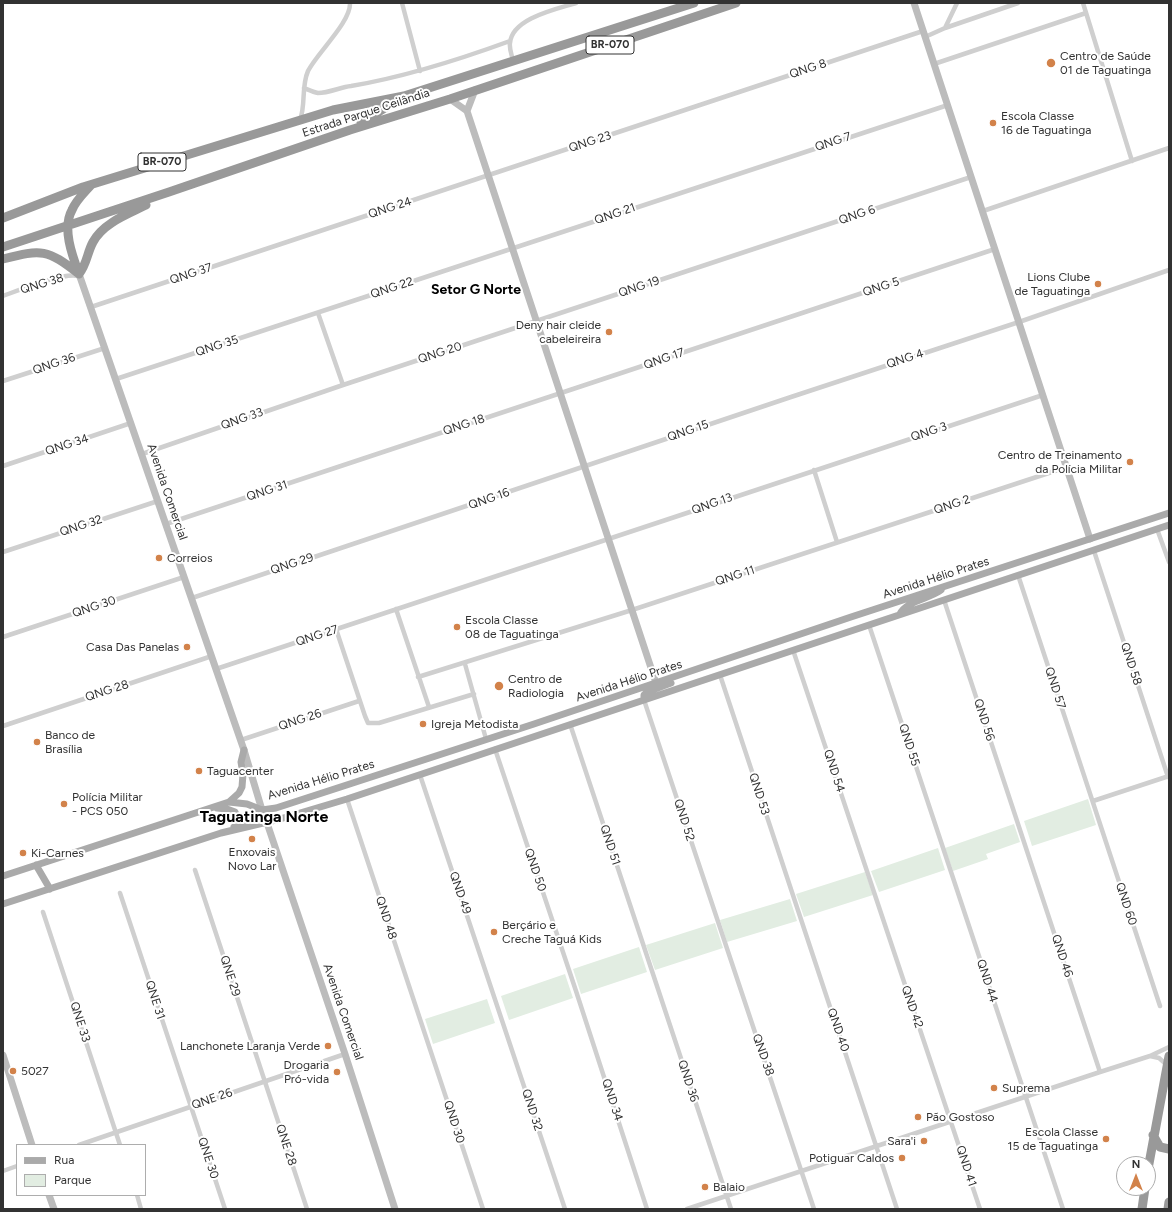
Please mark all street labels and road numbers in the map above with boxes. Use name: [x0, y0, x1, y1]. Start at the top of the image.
road number: BR-070: [586, 36, 634, 54]
street label: QNG 8: [788, 56, 828, 82]
street label: Estrada Parque Ceilândia: [301, 86, 431, 140]
street label: QNG 23: [567, 128, 613, 156]
street label: QNG 7: [813, 129, 853, 155]
road number: BR-070: [138, 153, 186, 171]
street label: QNG 24: [366, 194, 414, 222]
street label: QNG 21: [593, 200, 637, 228]
street label: QNG 6: [837, 202, 877, 228]
street label: QNG 37: [168, 260, 214, 288]
street label: QNG 38: [19, 271, 65, 297]
street label: QNG 22: [369, 274, 415, 302]
street label: QNG 19: [617, 274, 661, 300]
street label: QNG 5: [861, 274, 901, 300]
street label: QNG 35: [194, 332, 240, 360]
street label: QNG 20: [416, 339, 464, 367]
street label: QNG 17: [642, 345, 686, 373]
street label: QNG 4: [885, 346, 925, 372]
street label: QNG 36: [31, 350, 77, 378]
street label: QNG 33: [219, 405, 265, 433]
street label: QNG 18: [441, 411, 487, 439]
street label: QNG 15: [666, 417, 710, 445]
street label: QNG 3: [909, 419, 949, 445]
street label: QNG 34: [44, 431, 90, 459]
street label: Avenida Comercial: [144, 442, 190, 542]
street label: QNG 31: [245, 478, 289, 504]
street label: QNG 16: [467, 485, 511, 513]
street label: QNG 13: [690, 490, 734, 518]
street label: QNG 2: [932, 492, 972, 518]
street label: QNG 32: [58, 512, 104, 540]
street label: QNG 29: [269, 550, 315, 578]
street label: Avenida Hélio Prates: [881, 554, 991, 602]
street label: QNG 11: [713, 563, 757, 589]
street label: QNG 30: [70, 593, 118, 621]
street label: QNG 27: [294, 622, 340, 650]
street label: QND 58: [1117, 641, 1145, 687]
street label: Avenida Hélio Prates: [574, 657, 684, 705]
street label: QND 57: [1041, 665, 1069, 711]
street label: QNG 28: [83, 677, 131, 705]
street label: QND 56: [970, 697, 998, 743]
street label: QNG 26: [277, 706, 323, 734]
street label: QND 55: [895, 722, 923, 768]
street label: QND 54: [820, 748, 848, 794]
street label: Avenida Hélio Prates: [266, 757, 376, 803]
street label: QND 53: [745, 771, 773, 817]
street label: QND 52: [670, 797, 698, 843]
street label: QND 51: [597, 823, 623, 867]
street label: QND 50: [521, 847, 549, 893]
street label: QND 49: [446, 870, 474, 916]
street label: QND 60: [1112, 881, 1140, 927]
street label: QND 48: [372, 895, 400, 941]
street label: QND 46: [1048, 933, 1076, 979]
street label: QNE 29: [217, 954, 243, 998]
street label: QND 44: [973, 957, 1001, 1005]
street label: Avenida Comercial: [320, 962, 366, 1062]
street label: QNE 31: [142, 979, 168, 1021]
street label: QND 42: [898, 984, 926, 1030]
street label: QNE 33: [67, 1000, 93, 1044]
street label: QND 40: [824, 1006, 852, 1054]
street label: QND 38: [749, 1032, 777, 1078]
street label: QND 36: [674, 1058, 702, 1104]
street label: QND 34: [598, 1077, 626, 1123]
street label: QNE 26: [190, 1085, 234, 1113]
street label: QND 32: [518, 1087, 546, 1133]
street label: QND 30: [440, 1099, 468, 1145]
street label: QNE 28: [273, 1122, 299, 1168]
street label: QNE 30: [195, 1135, 221, 1181]
street label: QND 41: [953, 1144, 979, 1188]

